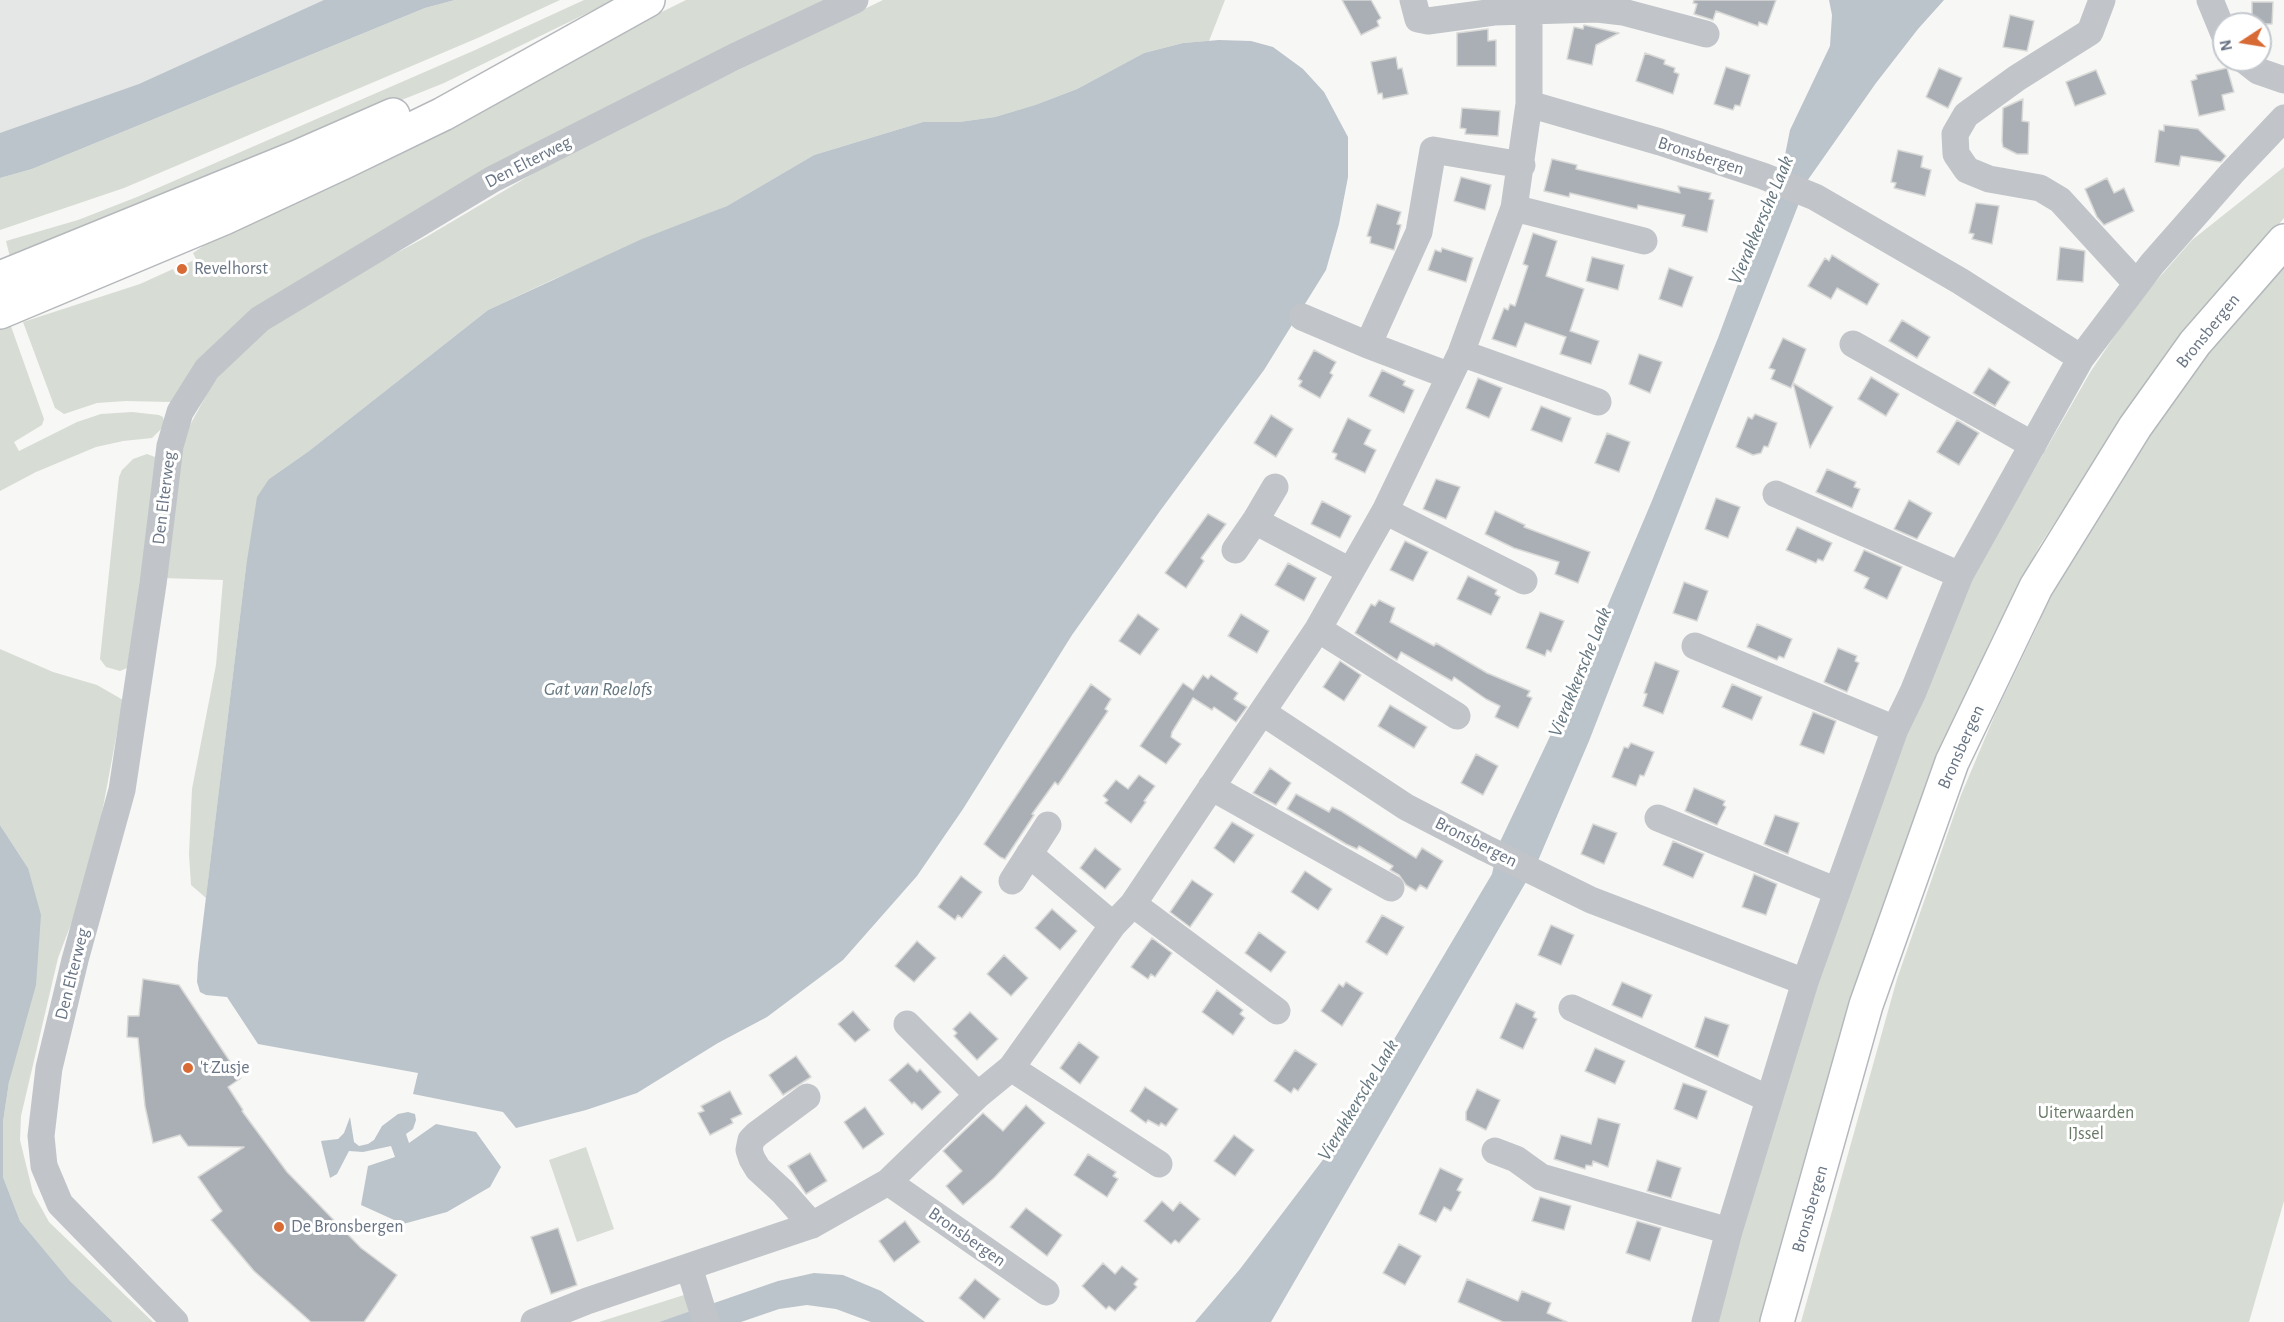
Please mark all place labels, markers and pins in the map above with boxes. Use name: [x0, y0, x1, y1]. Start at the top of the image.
place label: Revelhorst: [194, 258, 268, 280]
marker: Revelhorst: [175, 262, 189, 276]
place label: 't Zusje: [200, 1057, 249, 1079]
marker: 't Zusje: [181, 1061, 195, 1075]
place label: De Bronsbergen: [291, 1216, 403, 1238]
marker: De Bronsbergen: [272, 1220, 286, 1234]

